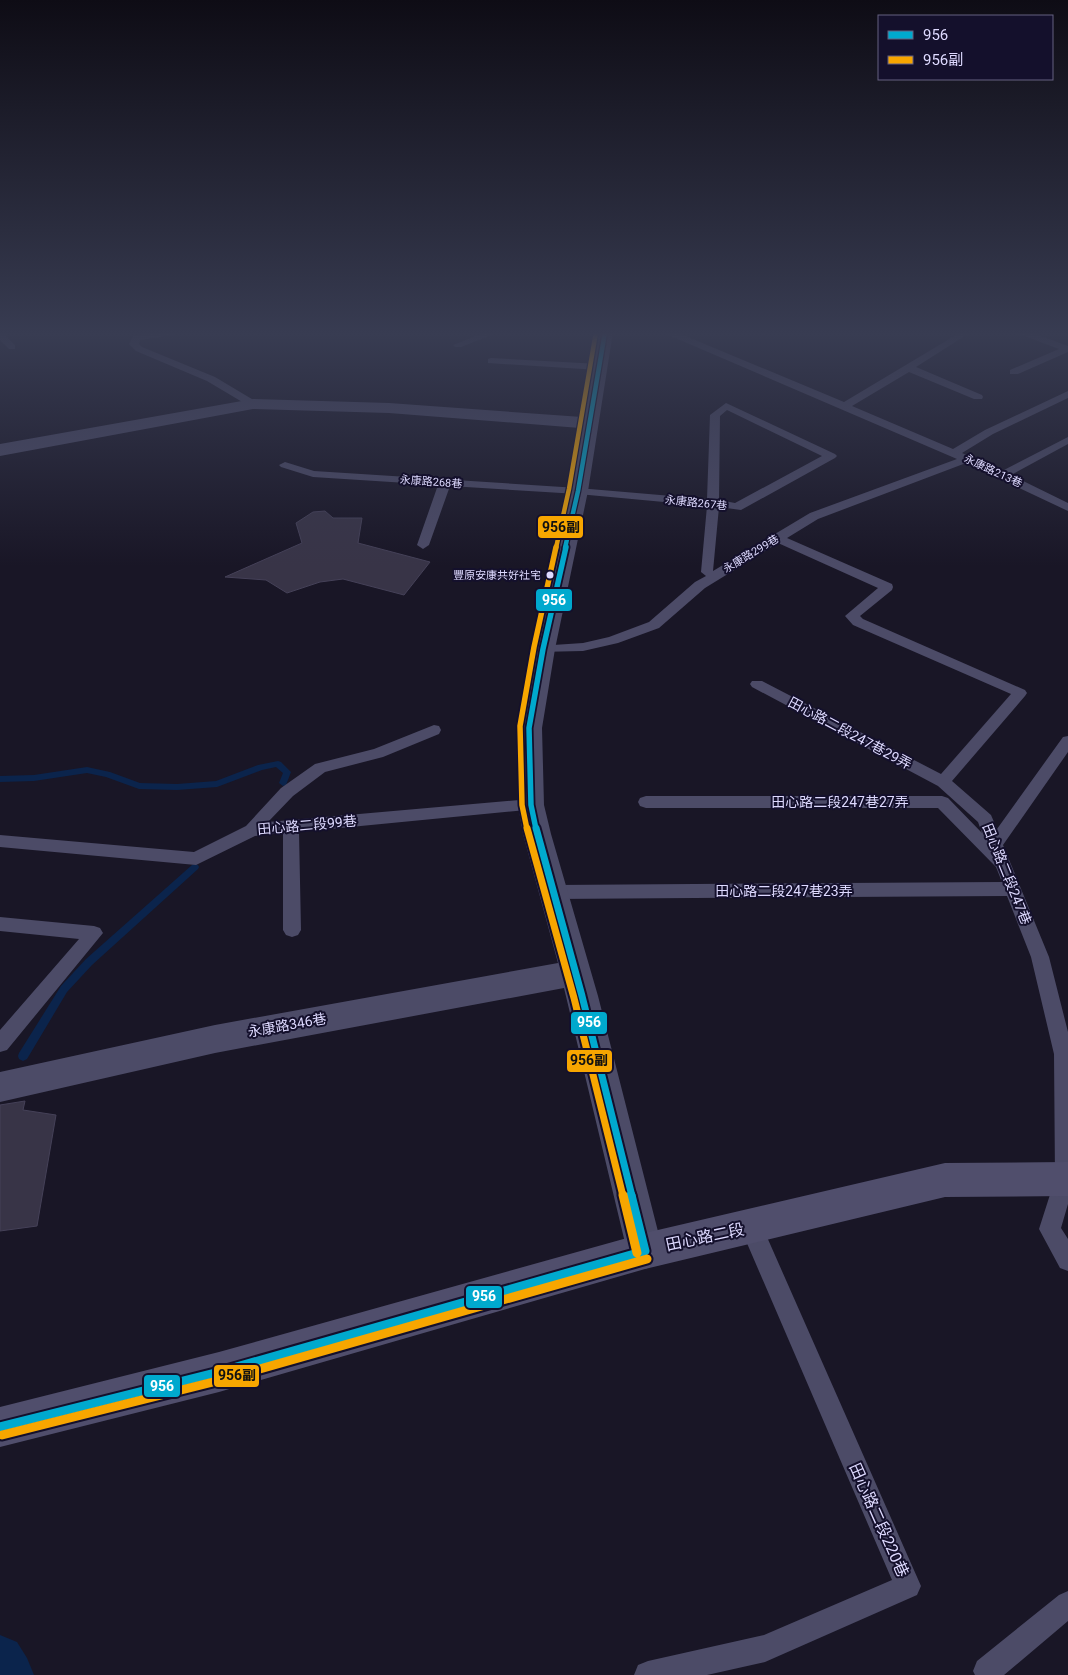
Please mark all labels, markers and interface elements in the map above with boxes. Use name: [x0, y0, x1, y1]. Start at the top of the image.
legend: [878, 15, 1053, 80]
text: 956: [923, 26, 948, 44]
text: 956副: [923, 51, 963, 69]
street label: 永康路213巷: [962, 452, 1024, 490]
street label: 永康路268巷: [399, 473, 463, 491]
street label: 永康路267巷: [664, 493, 728, 513]
line badge: 956副: [537, 515, 584, 539]
text: 956副: [542, 519, 580, 535]
street label: 永康路299巷: [721, 532, 781, 576]
place label: 豐原安康共好社宅: [453, 569, 541, 582]
marker: 豐原安康共好社宅: [545, 570, 555, 580]
line badge: 956: [535, 588, 573, 612]
text: 956: [542, 592, 566, 608]
street label: 田心路二段247巷29弄: [786, 694, 914, 772]
street label: 田心路二段247巷27弄: [771, 794, 909, 810]
street label: 田心路二段99巷: [257, 813, 357, 837]
street label: 田心路二段247巷: [979, 821, 1035, 927]
street label: 田心路二段247巷23弄: [715, 883, 853, 899]
street label: 永康路346巷: [246, 1010, 328, 1040]
line badge: 956: [570, 1011, 608, 1035]
text: 956: [577, 1014, 601, 1030]
line badge: 956副: [566, 1049, 613, 1073]
text: 956副: [570, 1052, 608, 1068]
street label: 田心路二段: [664, 1219, 746, 1255]
line badge: 956: [465, 1285, 503, 1309]
text: 956: [472, 1288, 496, 1304]
line badge: 956副: [213, 1364, 260, 1388]
text: 956副: [218, 1367, 256, 1383]
line badge: 956: [143, 1374, 181, 1398]
text: 956: [150, 1378, 174, 1394]
street label: 田心路二段220巷: [845, 1460, 913, 1580]

